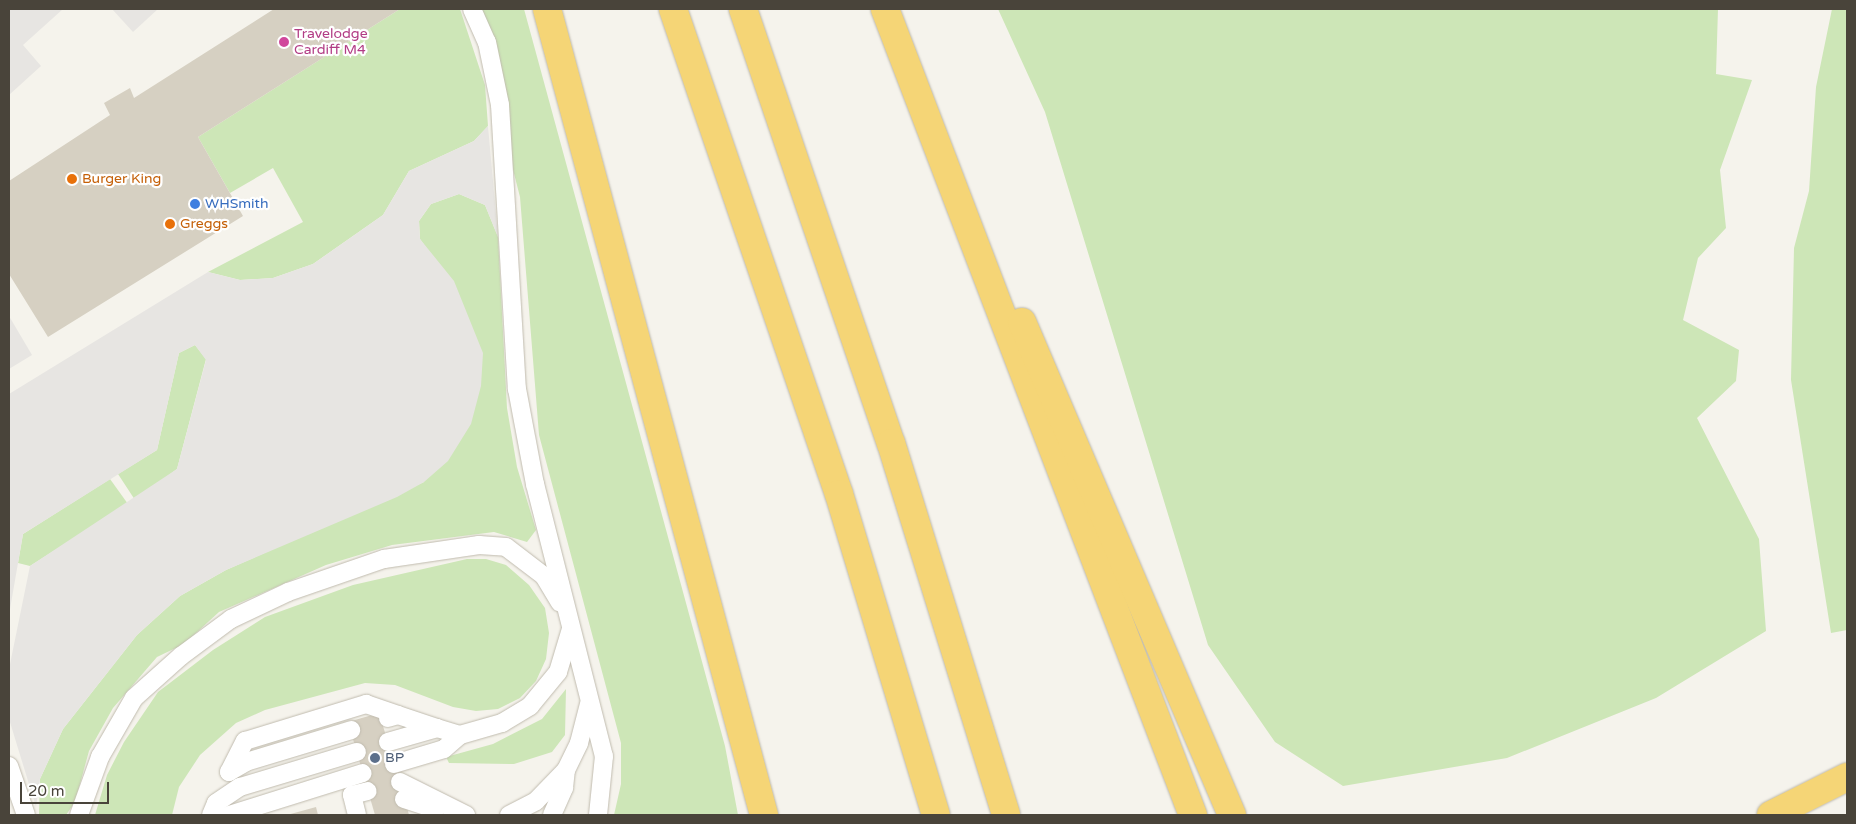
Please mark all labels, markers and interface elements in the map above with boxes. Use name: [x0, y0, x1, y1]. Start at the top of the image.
place label: Travelodge Cardiff M4: [294, 26, 368, 58]
marker: Travelodge Cardiff M4: [278, 36, 290, 48]
place label: Burger King: [82, 171, 161, 187]
marker: Burger King: [66, 173, 78, 185]
place label: WHSmith: [205, 196, 268, 212]
marker: WHSmith: [189, 198, 201, 210]
place label: Greggs: [180, 216, 228, 232]
marker: Greggs: [164, 218, 176, 230]
place label: BP: [385, 750, 404, 766]
marker: BP: [369, 752, 381, 764]
scale bar: [22, 772, 111, 804]
text: 20 m: [28, 782, 65, 800]

